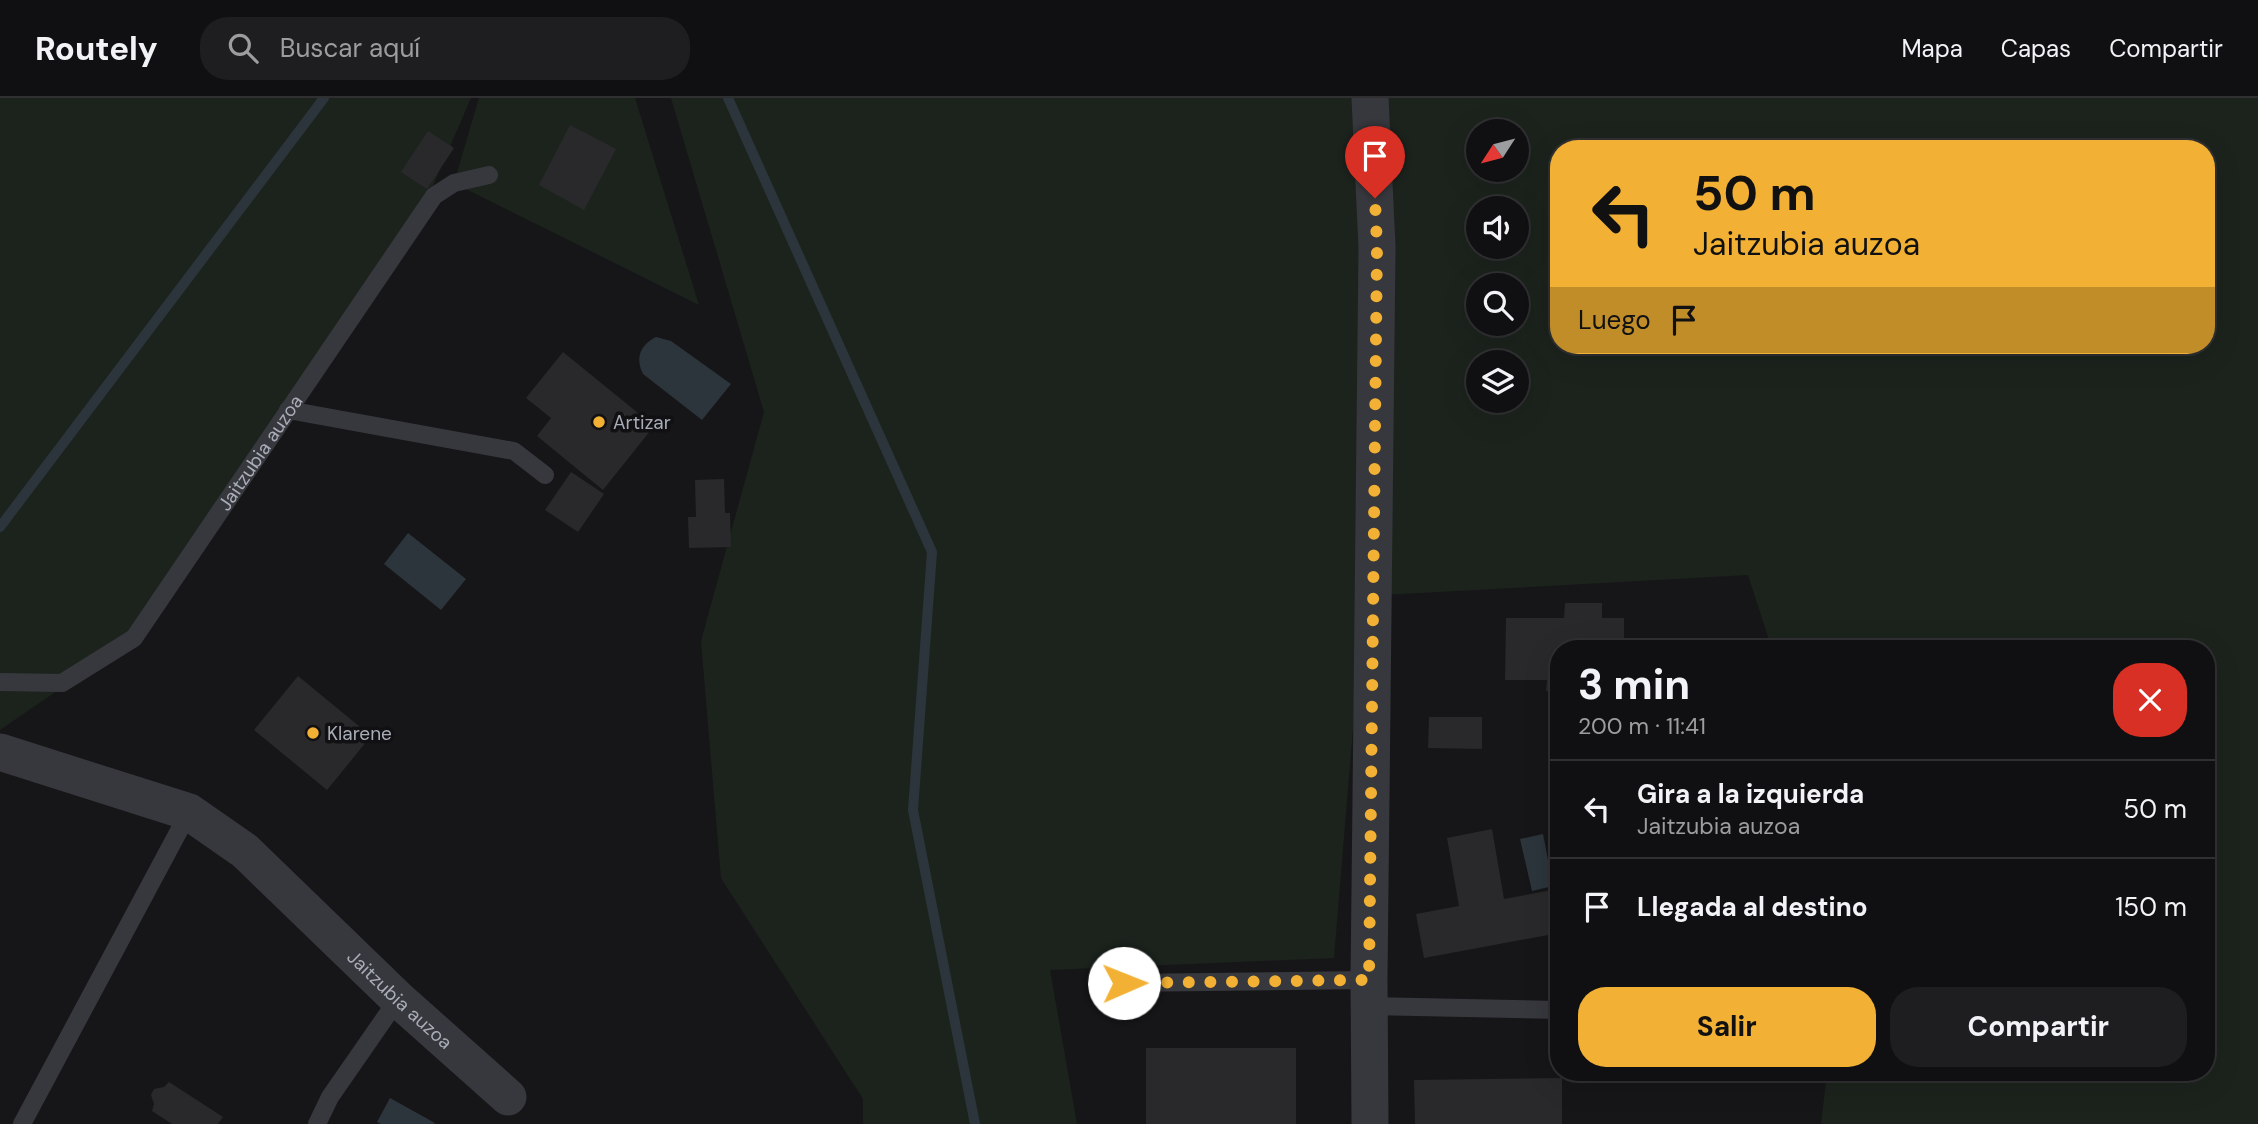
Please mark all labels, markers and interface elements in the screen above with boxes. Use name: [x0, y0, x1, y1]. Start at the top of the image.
search box: [200, 17, 690, 80]
text: Routely: [35, 27, 158, 70]
icon: search: [224, 29, 262, 67]
text: Buscar aquí: [280, 31, 420, 65]
text: Mapa: [1901, 33, 1963, 64]
text: Capas: [2001, 33, 2071, 64]
text: Compartir: [2109, 33, 2223, 64]
north arrow: [1466, 119, 1530, 182]
map controls: [1466, 119, 1529, 413]
pin: [1345, 126, 1405, 198]
icon: arrive: [1356, 137, 1394, 175]
text: 50 m: [1693, 161, 1816, 225]
icon: left: [1578, 168, 1669, 259]
button: sound: [1466, 196, 1529, 259]
text: Jaitzubia auzoa: [1693, 223, 1920, 265]
button: search: [1466, 273, 1529, 336]
icon: arrive: [1665, 301, 1703, 339]
text: Luego: [1578, 303, 1651, 337]
button: layers: [1466, 350, 1529, 413]
street label: Jaitzubia auzoa: [212, 390, 308, 516]
place label: Artizar: [613, 410, 671, 435]
marker: Artizar: [591, 414, 607, 430]
text: 3 min: [1578, 657, 1690, 712]
button: close: [2113, 663, 2187, 737]
text: 200 m · 11:41: [1578, 711, 1706, 741]
place label: Klarene: [327, 721, 392, 746]
marker: Klarene: [305, 725, 321, 741]
text: Gira a la izquierda: [1637, 777, 1864, 811]
icon: left: [1578, 790, 1616, 828]
text: 50 m: [2123, 792, 2187, 826]
text: Jaitzubia auzoa: [1637, 811, 1800, 841]
icon: arrive: [1578, 888, 1616, 926]
text: Llegada al destino: [1637, 890, 1868, 924]
text: 150 m: [2115, 890, 2187, 924]
street label: Jaitzubia auzoa: [342, 945, 458, 1055]
position arrow: [1087, 946, 1161, 1020]
button: Salir: [1578, 987, 1876, 1067]
button: Compartir: [1890, 987, 2187, 1067]

